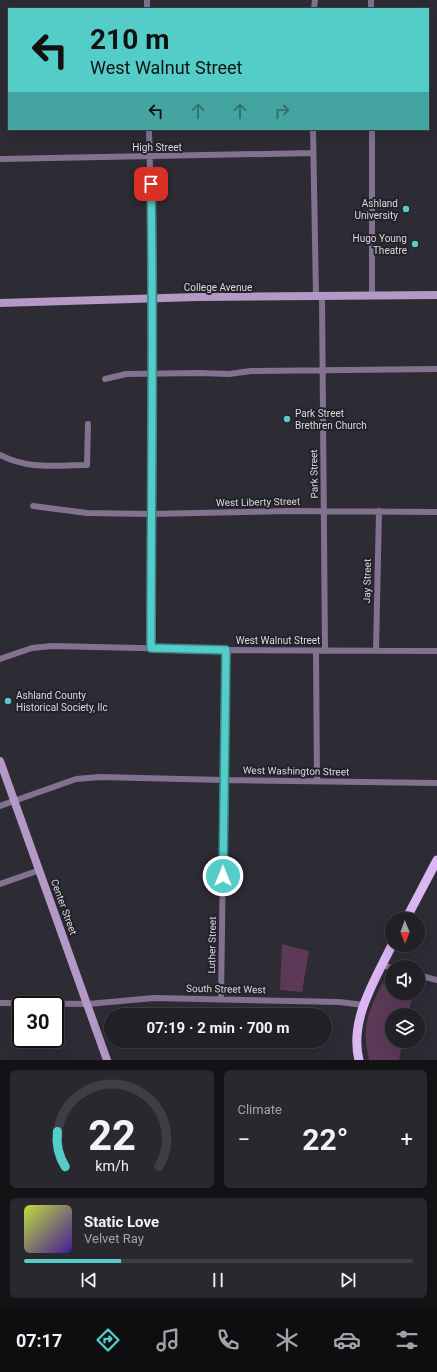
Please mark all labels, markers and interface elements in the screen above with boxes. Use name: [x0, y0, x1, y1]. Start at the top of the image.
text: 210 m: [90, 23, 169, 56]
icon: left: [24, 24, 76, 76]
text: West Walnut Street: [90, 57, 242, 78]
icon: left: [145, 100, 167, 122]
icon: ahead: [187, 100, 209, 122]
icon: ahead: [229, 100, 251, 122]
icon: right: [271, 100, 293, 122]
street label: High Street: [132, 142, 182, 153]
pin: [134, 167, 168, 201]
icon: arrive: [140, 173, 162, 195]
place label: Ashland University: [354, 198, 398, 221]
marker: Ashland University: [401, 204, 411, 214]
place label: Hugo Young Theatre: [353, 233, 407, 256]
marker: Hugo Young Theatre: [410, 239, 420, 249]
street label: College Avenue: [184, 282, 252, 293]
place label: Park Street Brethren Church: [295, 408, 367, 431]
marker: Park Street Brethren Church: [282, 414, 292, 424]
street label: Park Street: [308, 449, 320, 499]
street label: West Liberty Street: [216, 496, 300, 508]
street label: Jay Street: [361, 559, 373, 603]
street label: West Walnut Street: [236, 635, 320, 646]
place label: Ashland County Historical Society, llc: [16, 690, 108, 713]
marker: Ashland County Historical Society, llc: [3, 696, 13, 706]
street label: West Washington Street: [243, 765, 349, 777]
position arrow: [202, 855, 244, 897]
street label: Center Street: [49, 878, 79, 936]
north arrow: [385, 912, 425, 952]
map controls: [385, 912, 425, 1048]
street label: Luther Street: [206, 916, 218, 974]
button: sound: [385, 960, 425, 1000]
street label: South Street West: [186, 983, 266, 995]
speed limit sign: 30: [12, 996, 64, 1048]
button: layers: [385, 1008, 425, 1048]
text: 07:19 · 2 min · 700 m: [147, 1019, 289, 1037]
text: Climate: [238, 1102, 282, 1117]
text: 22: [88, 1111, 136, 1160]
text: 22°: [302, 1122, 348, 1157]
text: −: [238, 1127, 250, 1152]
text: +: [401, 1127, 413, 1152]
text: km/h: [95, 1158, 129, 1174]
text: Static Love: [84, 1213, 159, 1231]
text: Velvet Ray: [84, 1231, 144, 1246]
icon: previous: [78, 1269, 100, 1291]
icon: pause: [207, 1269, 229, 1291]
icon: next: [337, 1269, 359, 1291]
icon: directions: [94, 1326, 122, 1354]
icon: music: [154, 1326, 182, 1354]
icon: phone: [214, 1326, 242, 1354]
icon: climate: [273, 1326, 301, 1354]
icon: car: [333, 1326, 361, 1354]
icon: filters: [393, 1326, 421, 1354]
text: 07:17: [16, 1330, 62, 1351]

